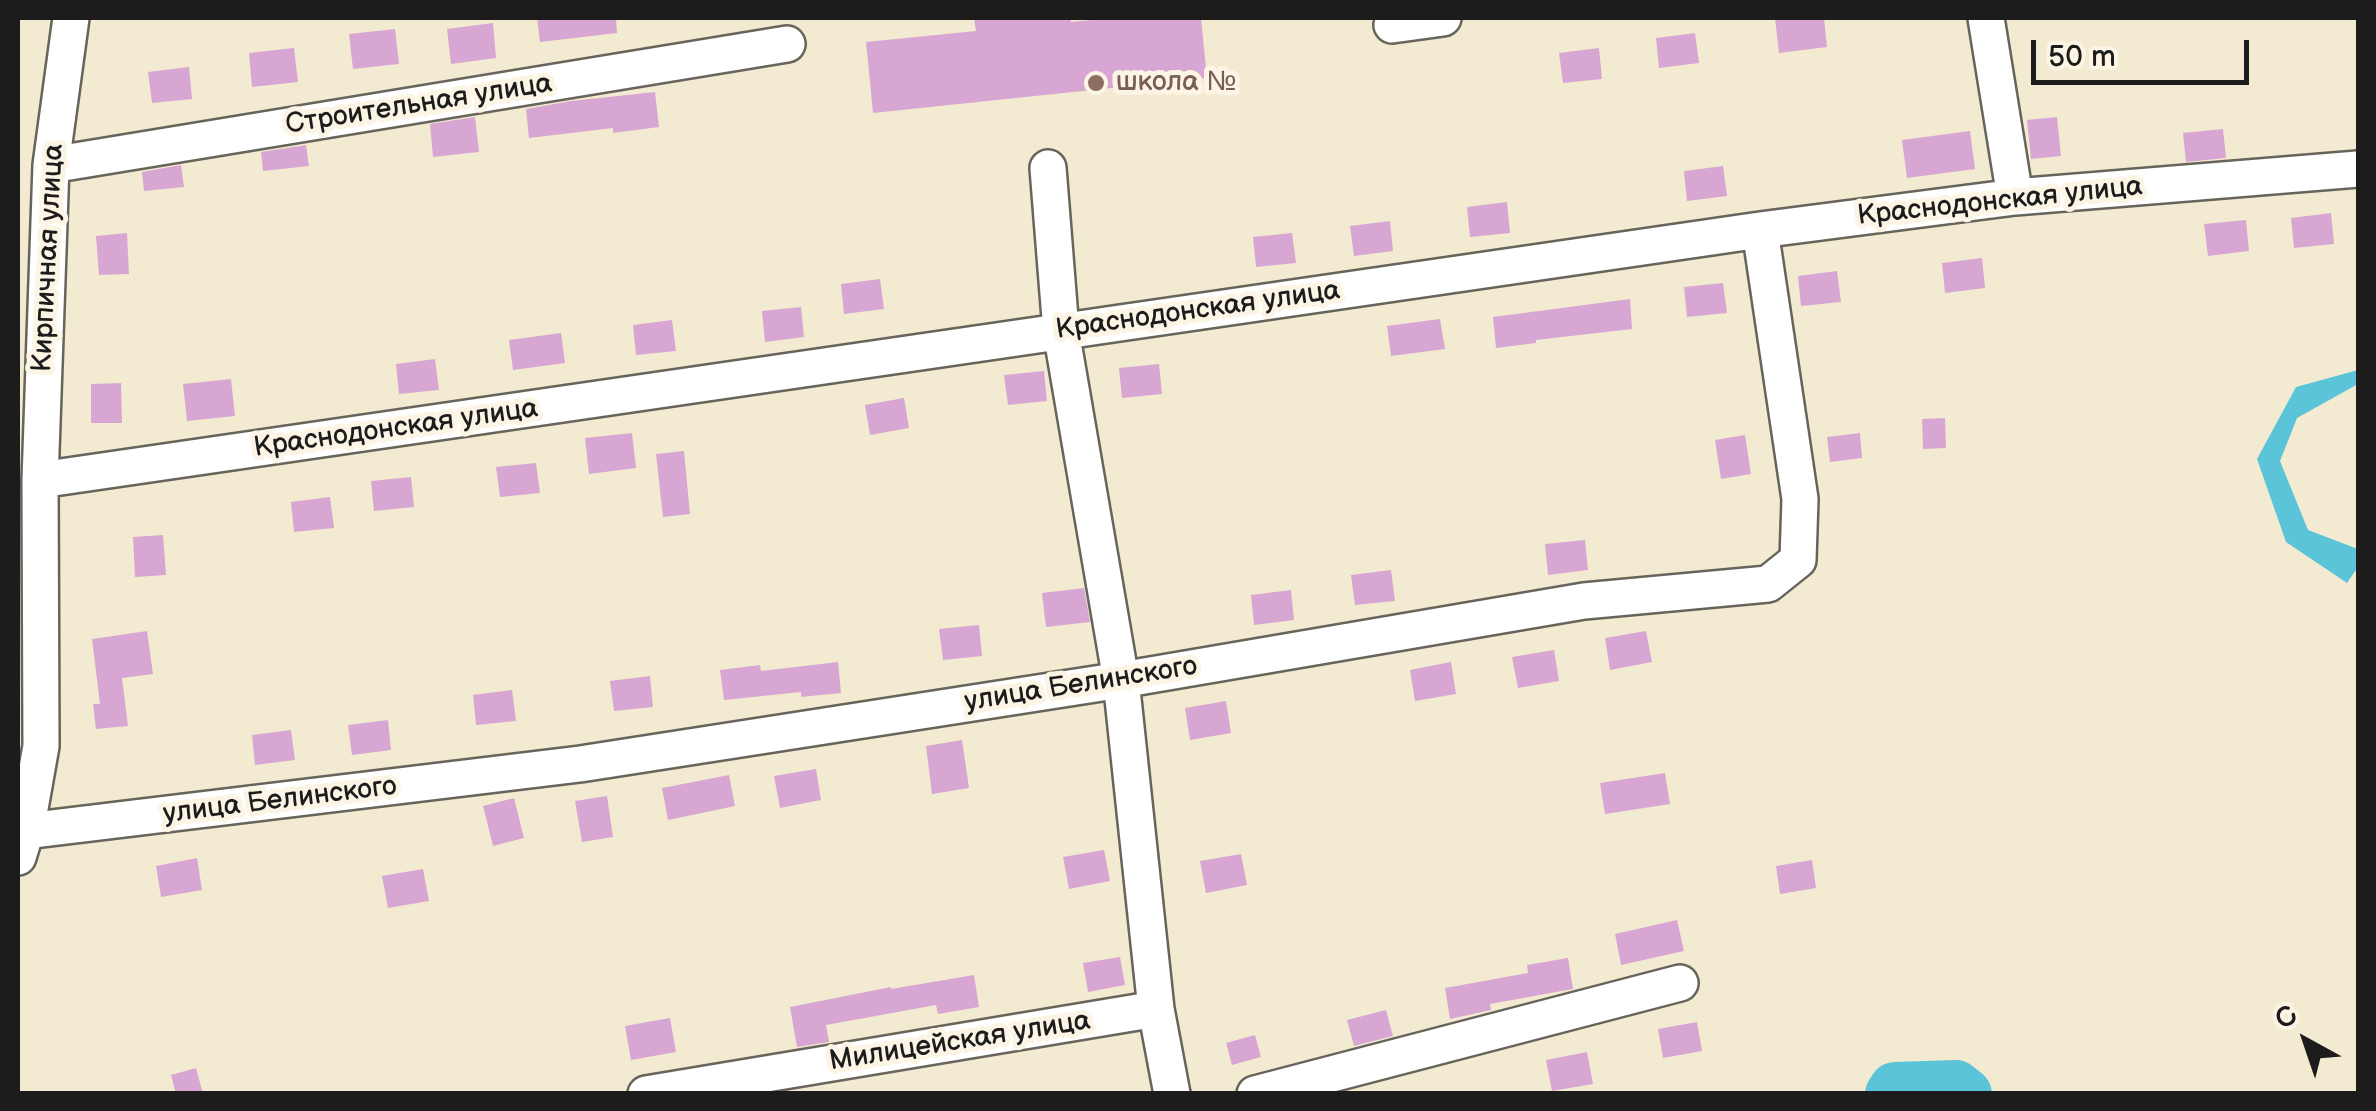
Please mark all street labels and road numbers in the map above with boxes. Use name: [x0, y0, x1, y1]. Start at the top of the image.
street label: Строительная улица: [283, 67, 555, 143]
street label: Кирпичная улица: [26, 143, 72, 373]
street label: Краснодонская улица: [1856, 170, 2144, 234]
street label: Краснодонская улица: [1054, 274, 1342, 348]
street label: Краснодонская улица: [252, 392, 540, 466]
street label: улица Белинского: [962, 650, 1200, 720]
street label: улица Белинского: [161, 770, 399, 832]
street label: Милицейская улица: [827, 1005, 1093, 1079]

